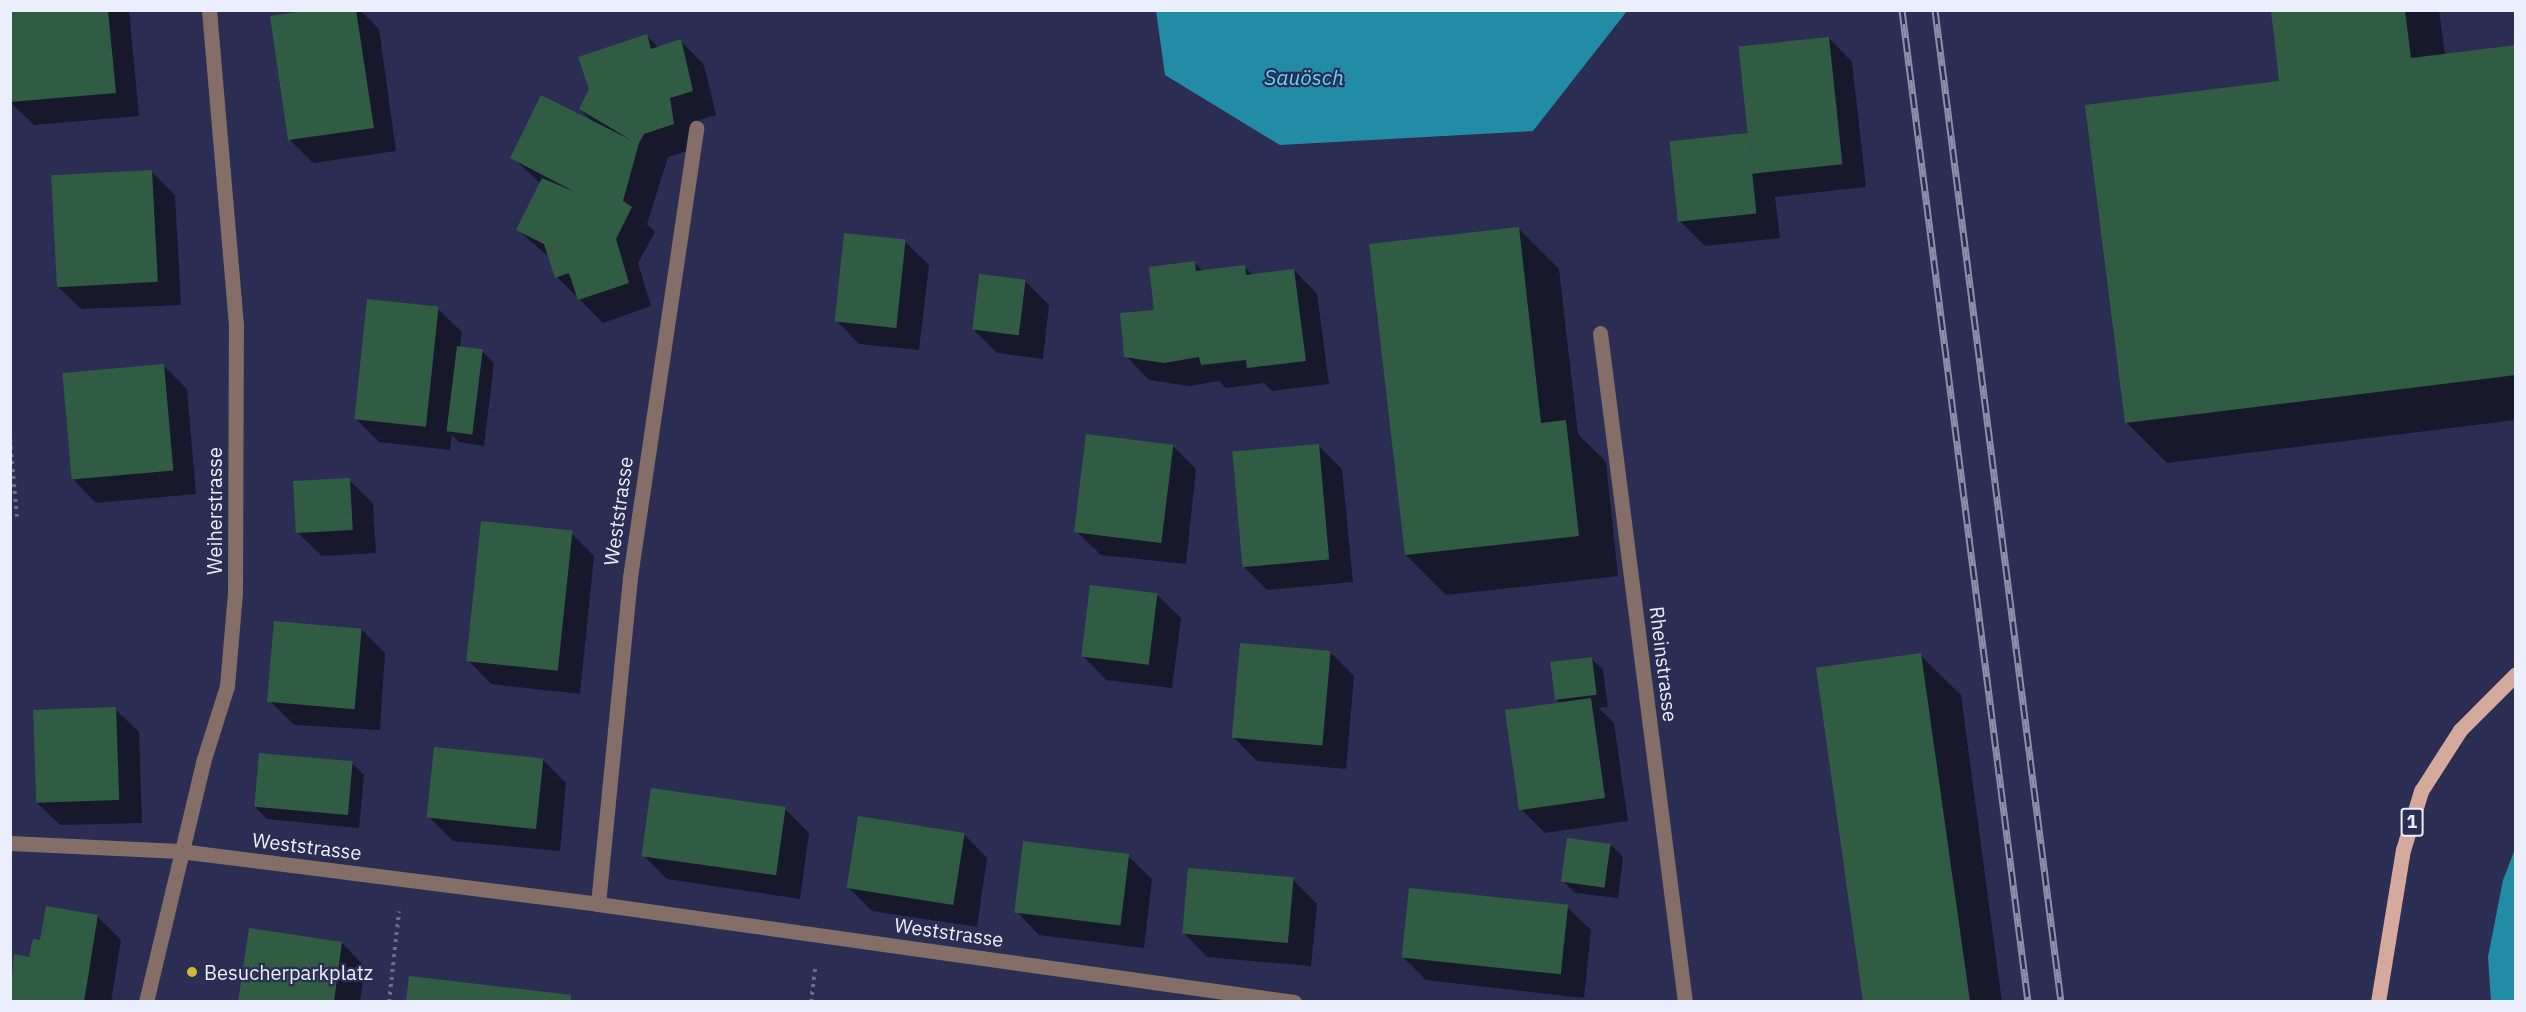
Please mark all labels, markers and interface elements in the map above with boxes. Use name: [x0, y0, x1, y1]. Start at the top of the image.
water label: Sauösch: [1264, 64, 1344, 90]
street label: Weiherstrasse: [202, 447, 226, 575]
street label: Weststrasse: [598, 455, 638, 567]
street label: Rheinstrasse: [1645, 605, 1683, 723]
road number: 1: [2400, 807, 2424, 837]
street label: Weststrasse: [251, 827, 363, 865]
street label: Weststrasse: [893, 912, 1005, 952]
place label: Besucherparkplatz: [204, 960, 373, 984]
marker: Besucherparkplatz: [185, 965, 199, 979]

